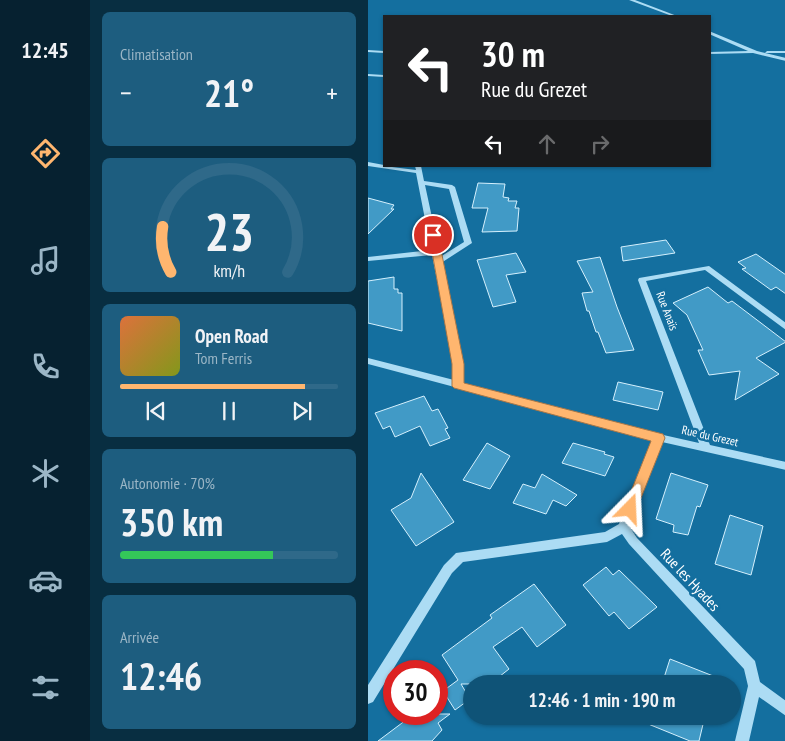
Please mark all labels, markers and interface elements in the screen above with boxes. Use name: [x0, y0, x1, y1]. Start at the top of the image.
text: 30 m: [481, 31, 545, 77]
icon: left: [398, 35, 463, 100]
text: 12:45: [21, 36, 69, 64]
text: Climatisation: [120, 44, 193, 64]
text: 21°: [204, 68, 254, 117]
text: −: [120, 74, 132, 111]
text: +: [326, 74, 338, 111]
text: Rue du Grezet: [481, 75, 587, 103]
icon: left: [480, 130, 508, 158]
icon: ahead: [533, 130, 561, 158]
icon: right: [586, 130, 614, 158]
icon: directions: [28, 136, 63, 171]
text: 23: [204, 198, 254, 265]
pin: [412, 214, 454, 256]
icon: arrive: [419, 221, 447, 249]
icon: music: [28, 243, 63, 278]
text: km/h: [213, 259, 245, 282]
street label: Rue Anaïs: [653, 289, 682, 332]
text: Open Road: [195, 324, 268, 348]
text: Tom Ferris: [195, 348, 252, 368]
icon: phone: [28, 349, 63, 384]
icon: previous: [142, 397, 170, 425]
icon: pause: [215, 397, 243, 425]
icon: next: [288, 397, 316, 425]
street label: Rue du Grezet: [680, 422, 741, 449]
icon: climate: [28, 456, 63, 491]
text: Autonomie · 70%: [120, 473, 215, 493]
position arrow: [603, 482, 655, 534]
text: 350 km: [120, 497, 223, 546]
street label: Rue les Hyades: [657, 544, 724, 615]
icon: car: [28, 563, 63, 598]
text: Arrivée: [120, 627, 159, 647]
text: 12:46: [120, 651, 202, 700]
speed limit sign: 30: [383, 660, 448, 725]
icon: filters: [28, 670, 63, 705]
text: 12:46 · 1 min · 190 m: [529, 688, 675, 712]

